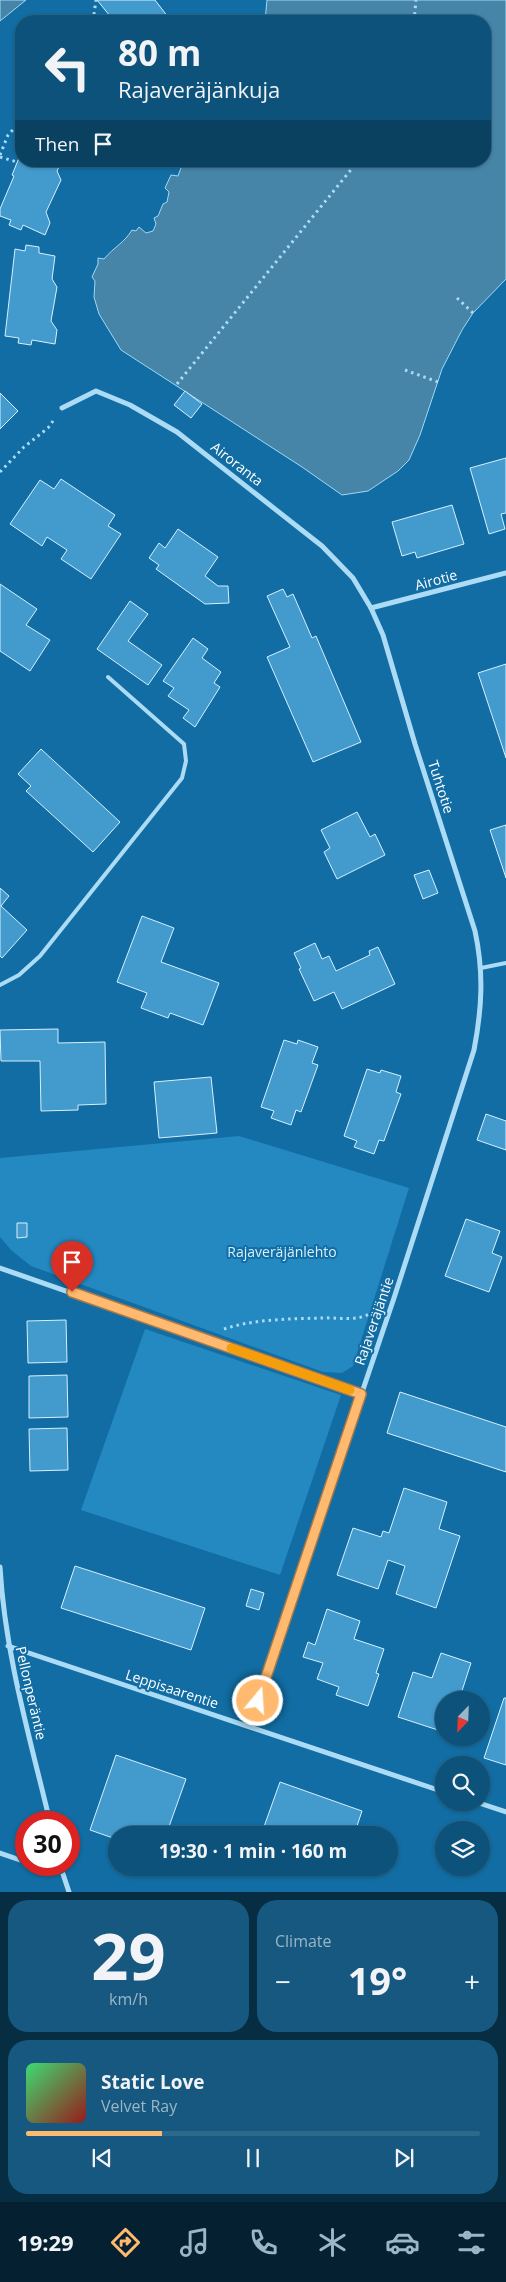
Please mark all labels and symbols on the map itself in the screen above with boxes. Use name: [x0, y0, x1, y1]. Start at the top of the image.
street label: Airoranta: [207, 437, 267, 490]
street label: Airotie: [413, 565, 459, 594]
street label: Tuhtotie: [424, 758, 459, 816]
pin: [51, 1241, 93, 1292]
park label: Rajaveräjänlehto: [227, 1242, 337, 1261]
street label: Rajaveräjäntie: [350, 1274, 398, 1368]
street label: Pellonperäntie: [12, 1644, 51, 1742]
street label: Leppisaarentie: [123, 1665, 221, 1713]
position arrow: [231, 1674, 283, 1726]
north arrow: [435, 1691, 490, 1746]
speed limit sign: 30: [15, 1811, 80, 1876]

